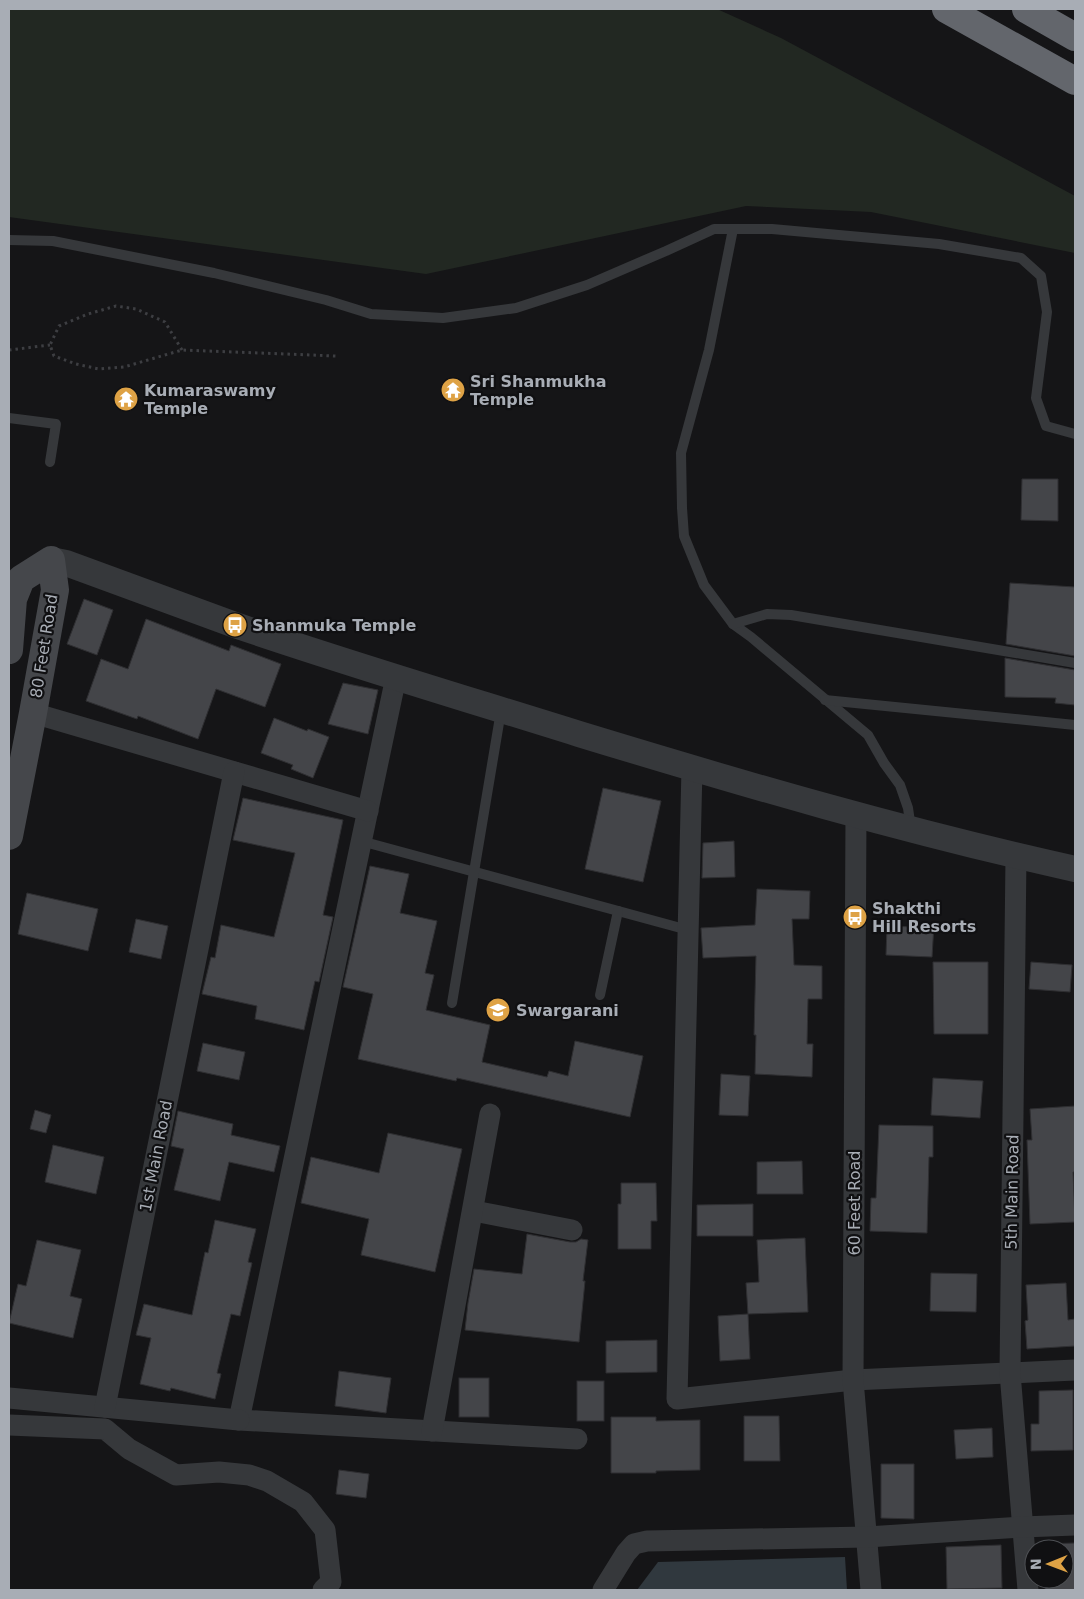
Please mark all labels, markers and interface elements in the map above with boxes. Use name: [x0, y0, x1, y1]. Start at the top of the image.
place label: Sri Shanmukha Temple: [470, 372, 606, 409]
temple icon: Sri Shanmukha Temple: [440, 377, 466, 403]
place label: Kumaraswamy Temple: [144, 381, 276, 418]
temple icon: Kumaraswamy Temple: [113, 386, 139, 412]
street label: 80 Feet Road: [26, 593, 62, 699]
bus stop icon: Shanmuka Temple: [222, 612, 248, 638]
place label: Shanmuka Temple: [252, 616, 416, 635]
place label: Shakthi Hill Resorts: [872, 899, 976, 936]
bus stop icon: Shakthi Hill Resorts: [842, 904, 868, 930]
school or university icon: Swargarani: [485, 997, 511, 1023]
place label: Swargarani: [516, 1001, 619, 1020]
street label: 1st Main Road: [136, 1099, 176, 1213]
street label: 5th Main Road: [1001, 1134, 1023, 1250]
street label: 60 Feet Road: [845, 1151, 864, 1255]
north arrow: [1024, 1539, 1074, 1589]
text: N: [1028, 1558, 1044, 1570]

